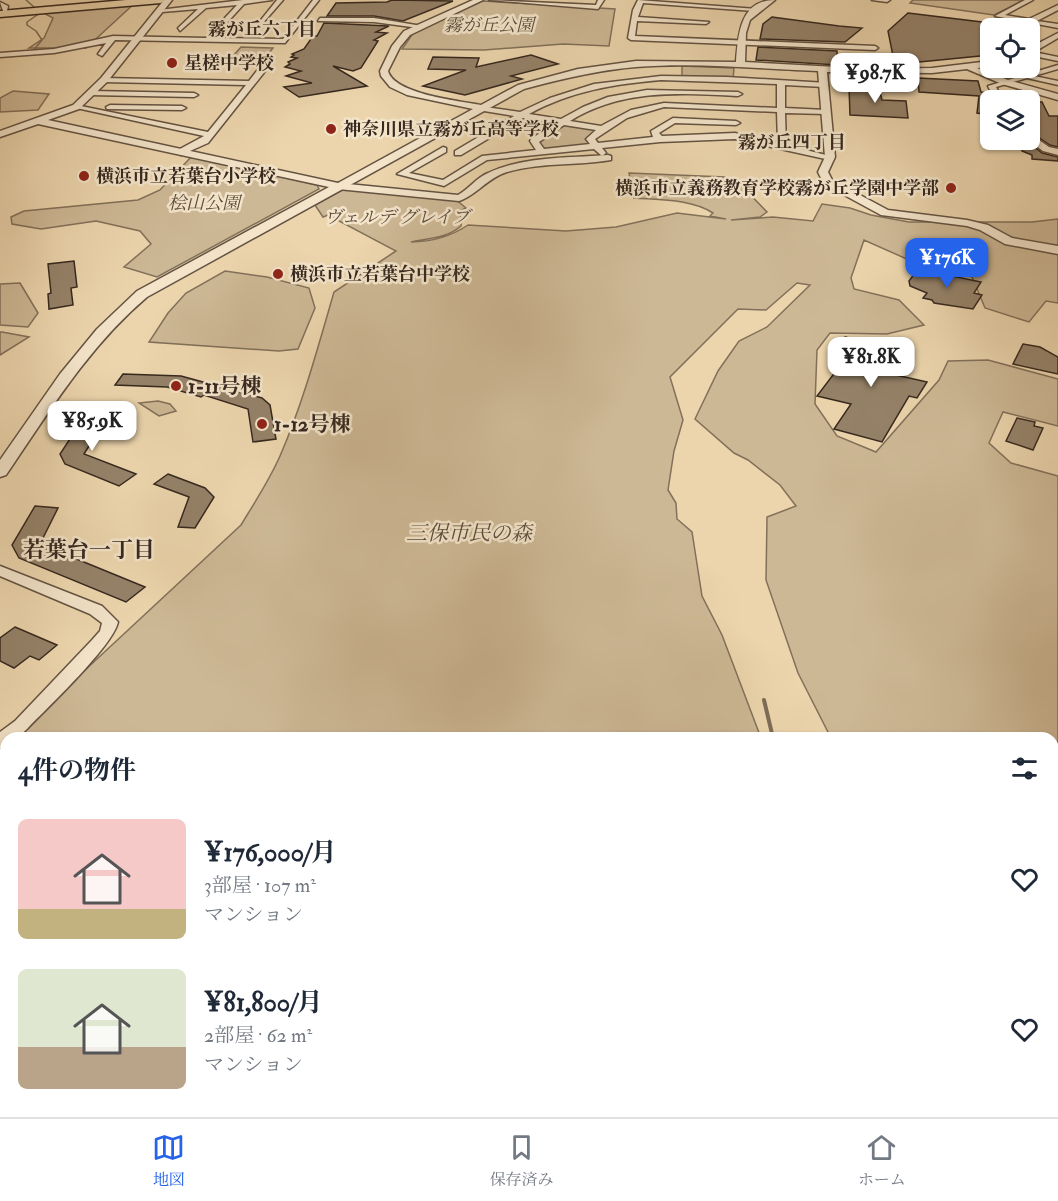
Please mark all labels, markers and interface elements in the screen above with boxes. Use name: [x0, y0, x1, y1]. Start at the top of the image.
park label: 霧が丘公園: [444, 14, 537, 37]
district label: 霧が丘六丁目: [208, 18, 316, 41]
map controls: [980, 18, 1040, 150]
button: locate: [980, 18, 1040, 78]
place label: 星槎中学校: [184, 52, 274, 75]
pin: ¥98.7K: [826, 53, 924, 104]
marker: 星槎中学校: [165, 56, 179, 70]
text: ¥98.7K: [845, 60, 905, 85]
button: layers: [980, 90, 1040, 150]
place label: 神奈川県立霧が丘高等学校: [343, 118, 559, 141]
marker: 神奈川県立霧が丘高等学校: [324, 122, 338, 136]
district label: 霧が丘四丁目: [738, 131, 846, 154]
place label: 横浜市立若葉台小学校: [96, 165, 276, 188]
marker: 横浜市立若葉台小学校: [77, 169, 91, 183]
place label: 横浜市立義務教育学校霧が丘学園中学部: [615, 177, 939, 200]
marker: 横浜市立義務教育学校霧が丘学園中学部: [944, 181, 958, 195]
park label: 桧山公園: [168, 192, 243, 215]
park label: ヴェルデ グレイブ: [324, 206, 474, 229]
pin: ¥176K: [905, 238, 989, 289]
text: ¥176K: [919, 245, 975, 270]
place label: 横浜市立若葉台中学校: [290, 263, 470, 286]
marker: 横浜市立若葉台中学校: [271, 267, 285, 281]
pin: ¥81.8K: [822, 337, 920, 388]
text: ¥81.8K: [842, 344, 900, 369]
place label: 1-11号棟: [188, 373, 261, 400]
marker: 1-11号棟: [169, 379, 183, 393]
pin: ¥85.9K: [43, 401, 141, 452]
text: ¥85.9K: [62, 408, 122, 433]
place label: 1-12号棟: [274, 411, 351, 438]
marker: 1-12号棟: [255, 417, 269, 431]
park label: 三保市民の森: [406, 520, 534, 547]
district label: 若葉台一丁目: [23, 536, 155, 564]
icon: filters: [1008, 752, 1041, 785]
text: 4件の物件: [18, 755, 136, 787]
text: ¥176,000/月: [204, 837, 337, 869]
icon: home: [66, 843, 138, 915]
icon: heart: [1008, 863, 1041, 896]
text: 3部屋 · 107 m²: [204, 873, 316, 898]
text: マンション: [204, 902, 303, 927]
text: ¥81,800/月: [204, 987, 323, 1019]
icon: home: [66, 993, 138, 1065]
icon: heart: [1008, 1013, 1041, 1046]
text: 2部屋 · 62 m²: [204, 1023, 312, 1048]
text: マンション: [204, 1052, 303, 1077]
tab: 地図: [152, 1131, 185, 1190]
tab: 保存済み: [489, 1131, 553, 1190]
tab: ホーム: [858, 1131, 906, 1190]

